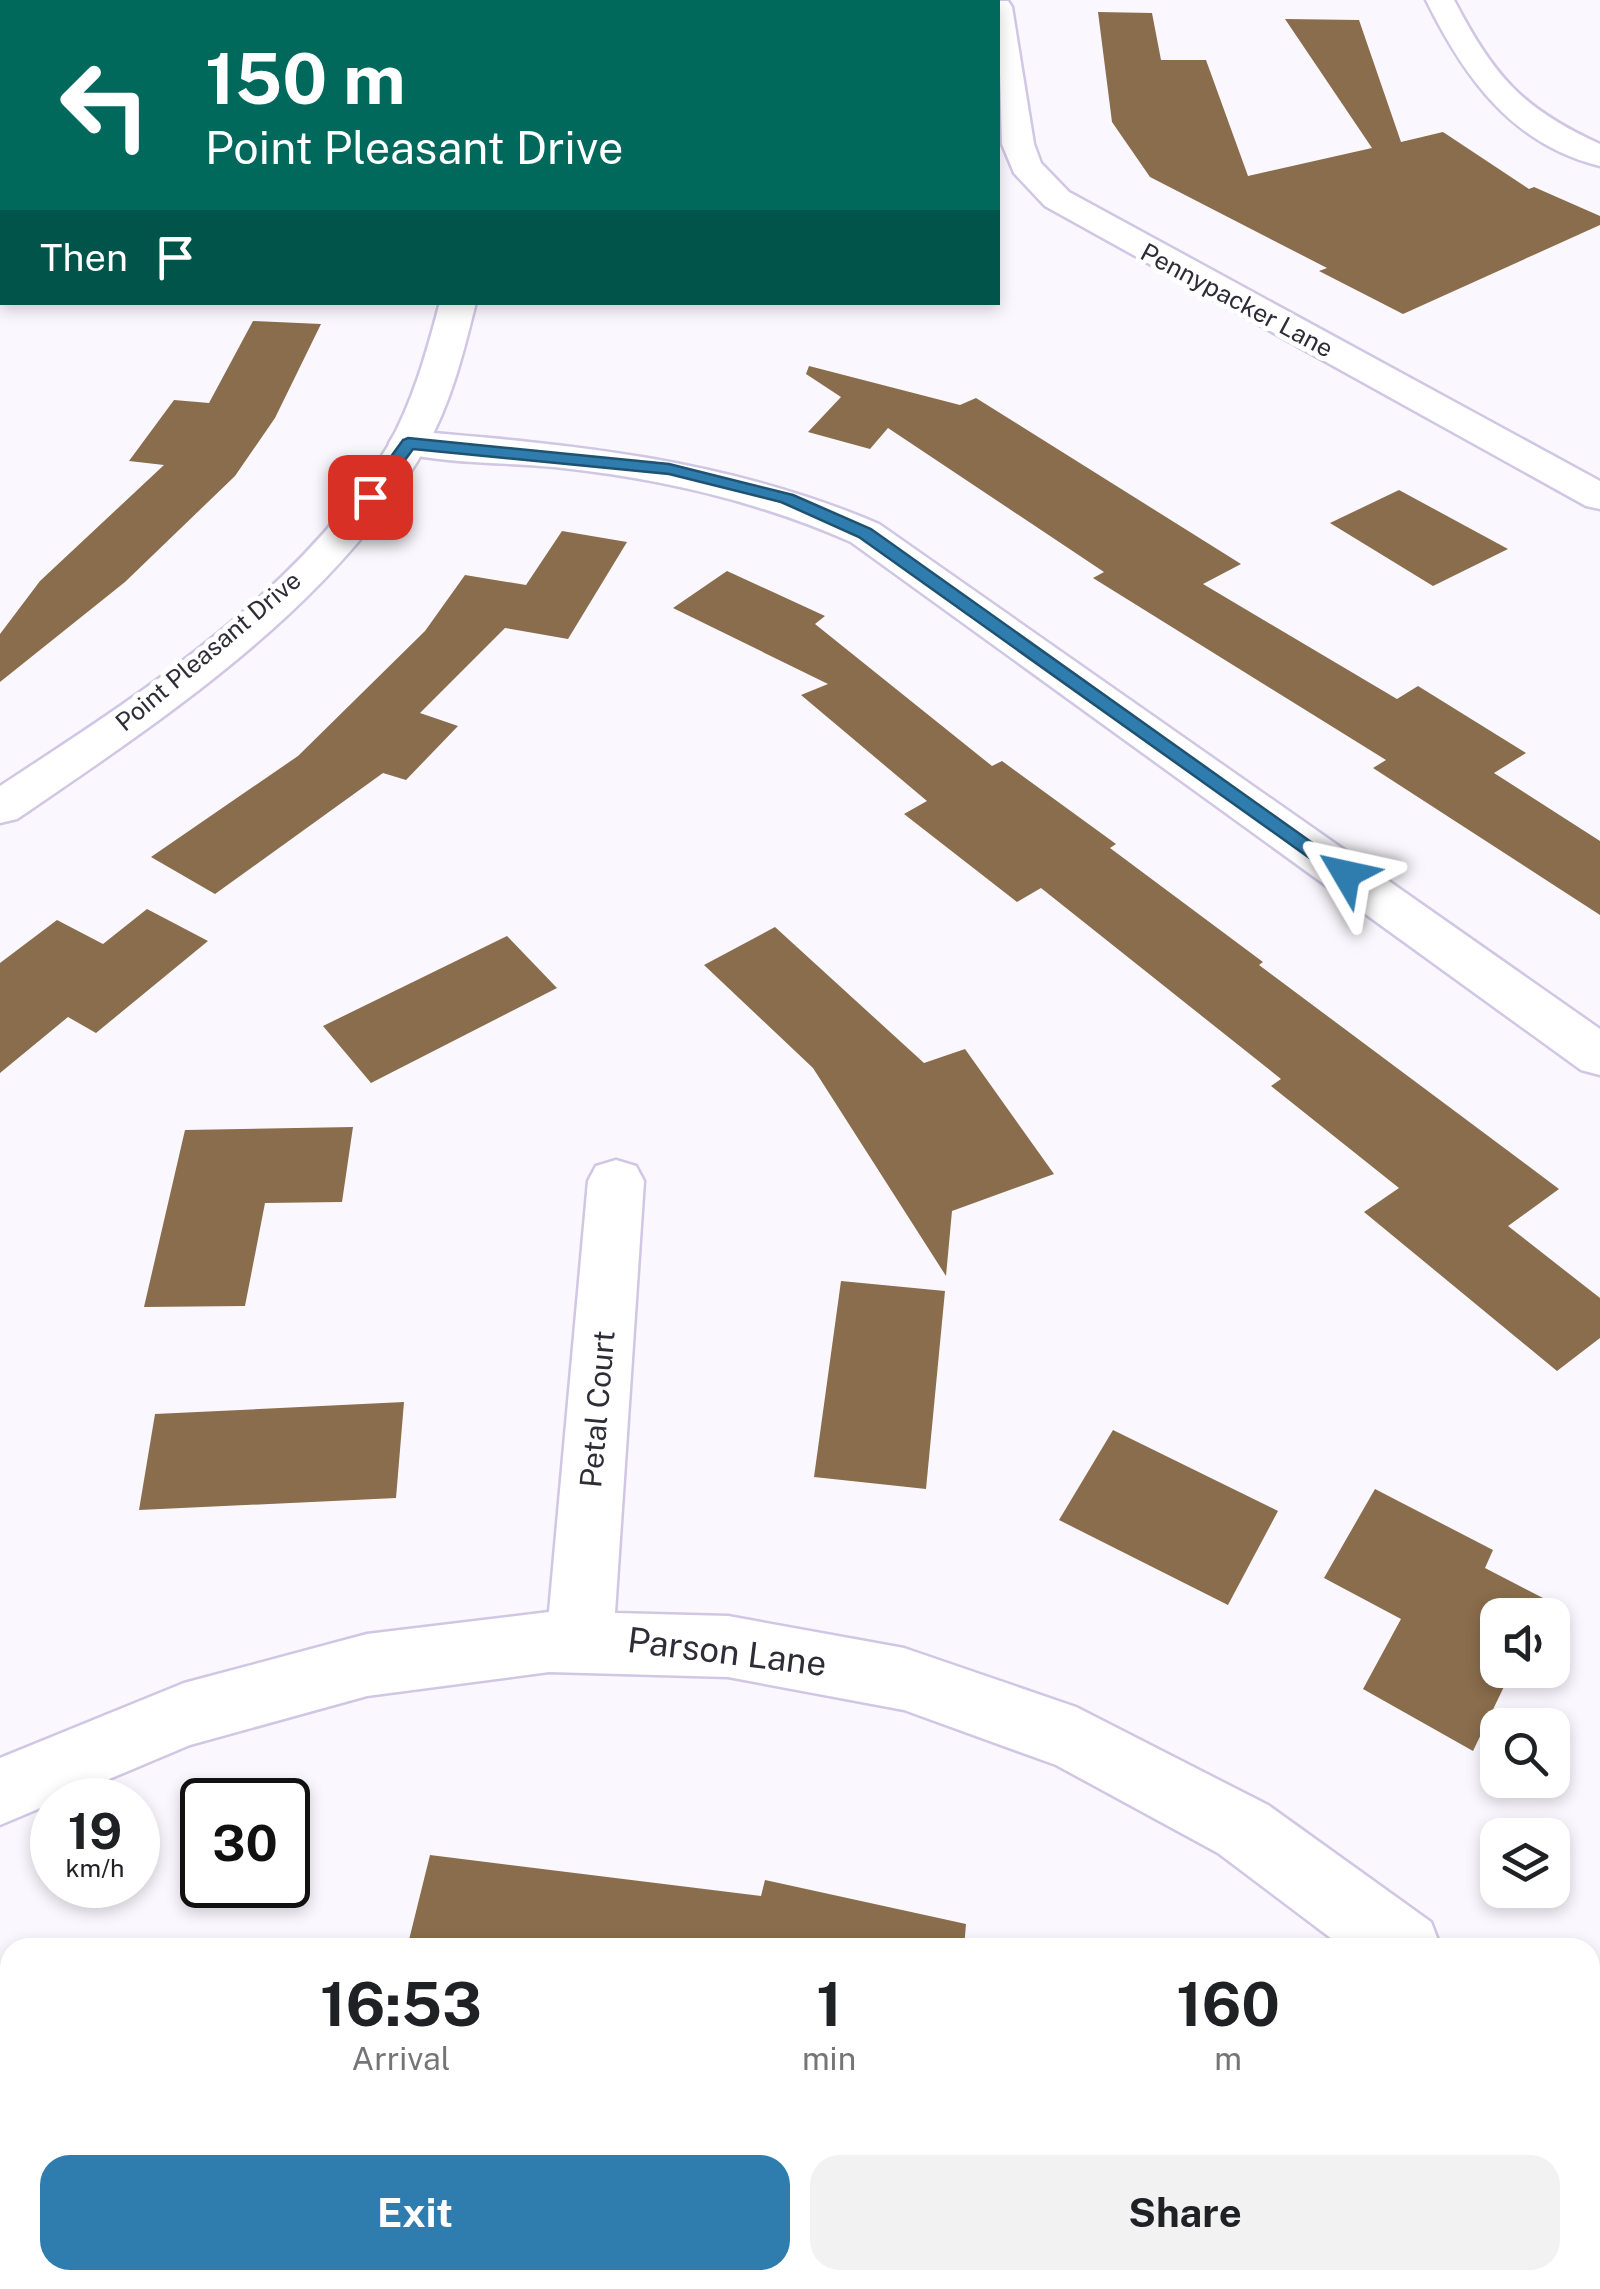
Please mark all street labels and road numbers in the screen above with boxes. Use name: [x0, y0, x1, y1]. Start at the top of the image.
street label: Pennypacker Lane: [1136, 237, 1338, 363]
street label: Point Pleasant Drive: [109, 565, 307, 737]
street label: Petal Court: [572, 1329, 622, 1489]
street label: Parson Lane: [625, 1619, 829, 1684]

